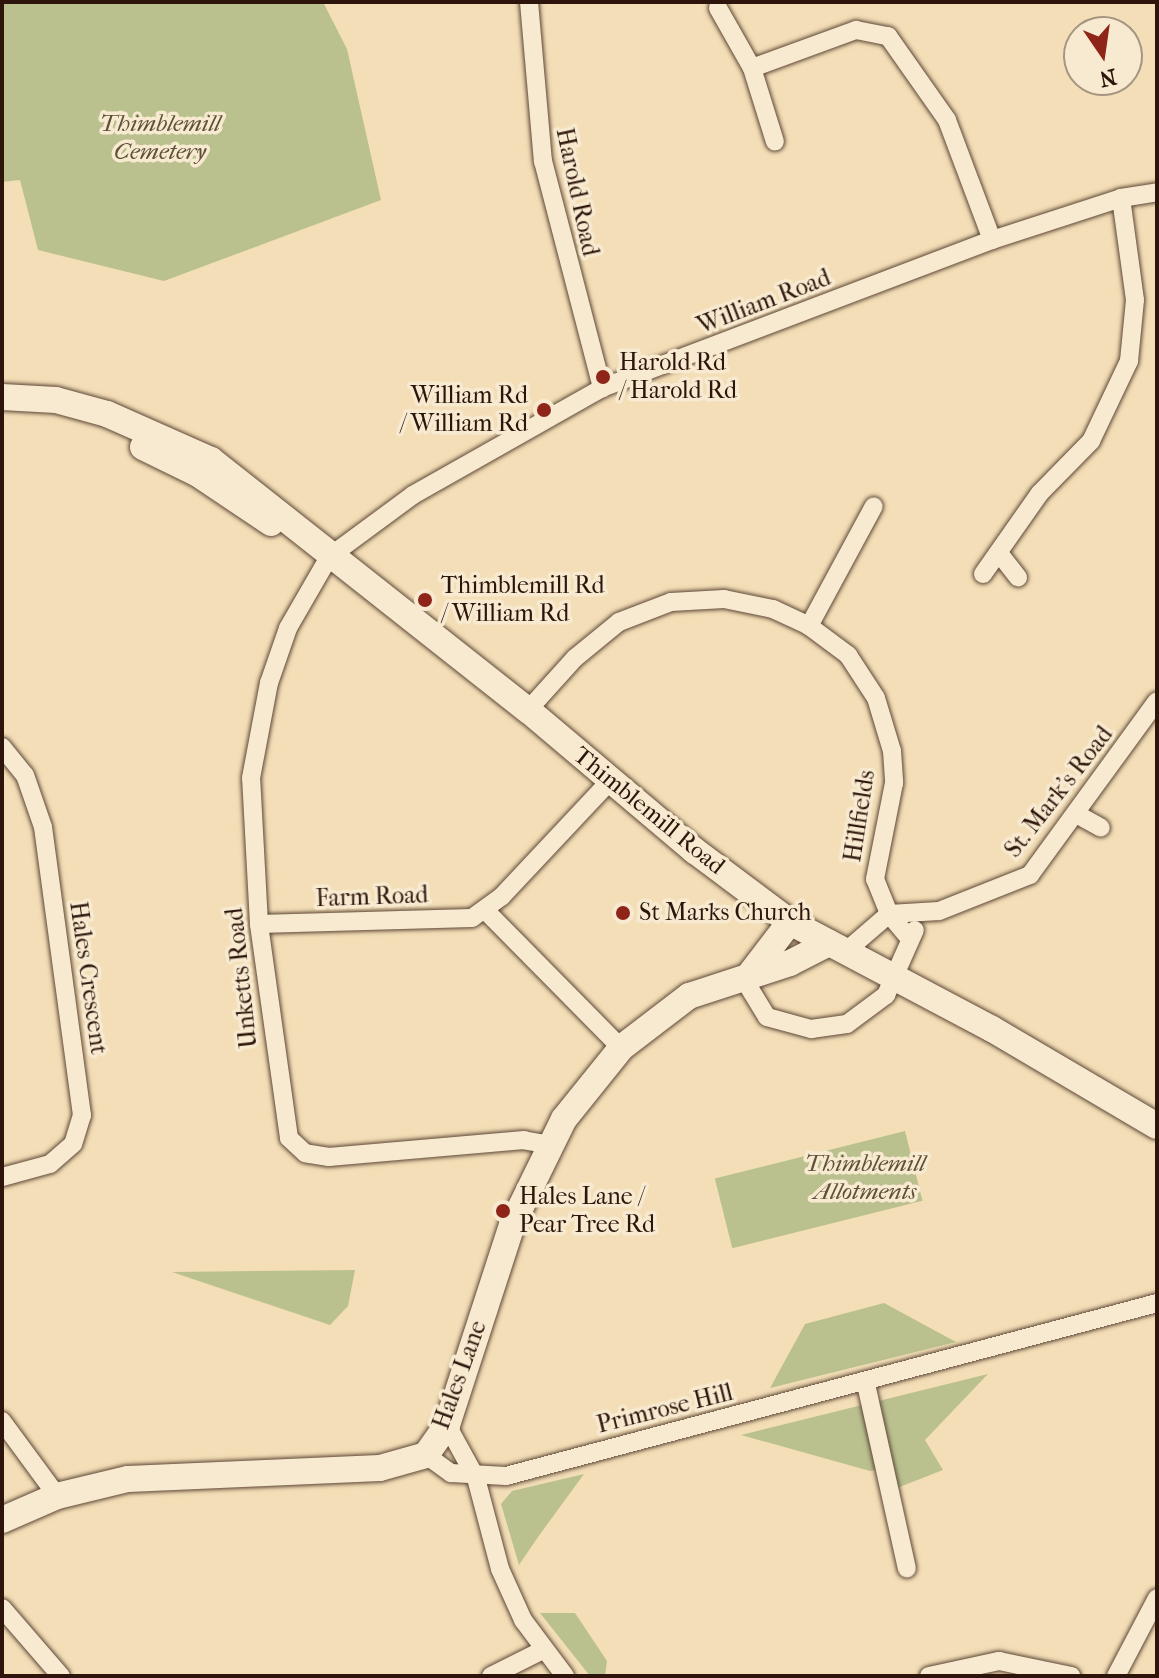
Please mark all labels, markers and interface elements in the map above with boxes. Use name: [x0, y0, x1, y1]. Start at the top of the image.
north arrow: [1063, 16, 1143, 96]
text: N: [1097, 63, 1119, 92]
park label: Thimblemill Cemetery: [100, 110, 220, 166]
street label: Harold Road: [549, 125, 605, 259]
street label: William Road: [693, 263, 835, 341]
place label: Harold Rd / Harold Rd: [619, 349, 737, 405]
marker: Harold Rd / Harold Rd: [594, 368, 612, 386]
place label: William Rd / William Rd: [400, 382, 528, 438]
marker: William Rd / William Rd: [535, 401, 553, 419]
place label: Thimblemill Rd / William Rd: [441, 572, 605, 628]
marker: Thimblemill Rd / William Rd: [416, 591, 434, 609]
street label: St. Mark's Road: [999, 721, 1119, 863]
street label: Thimblemill Road: [567, 741, 731, 881]
street label: Hillfields: [839, 768, 881, 864]
street label: Farm Road: [315, 881, 429, 913]
place label: St Marks Church: [639, 899, 811, 927]
street label: Hales Crescent: [63, 900, 113, 1056]
marker: St Marks Church: [614, 904, 632, 922]
street label: Unketts Road: [220, 906, 264, 1050]
park label: Thimblemill Allotments: [805, 1150, 925, 1206]
place label: Hales Lane / Pear Tree Rd: [519, 1183, 655, 1239]
marker: Hales Lane / Pear Tree Rd: [494, 1202, 512, 1220]
street label: Hales Lane: [427, 1317, 493, 1433]
street label: Primrose Hill: [594, 1378, 736, 1440]

